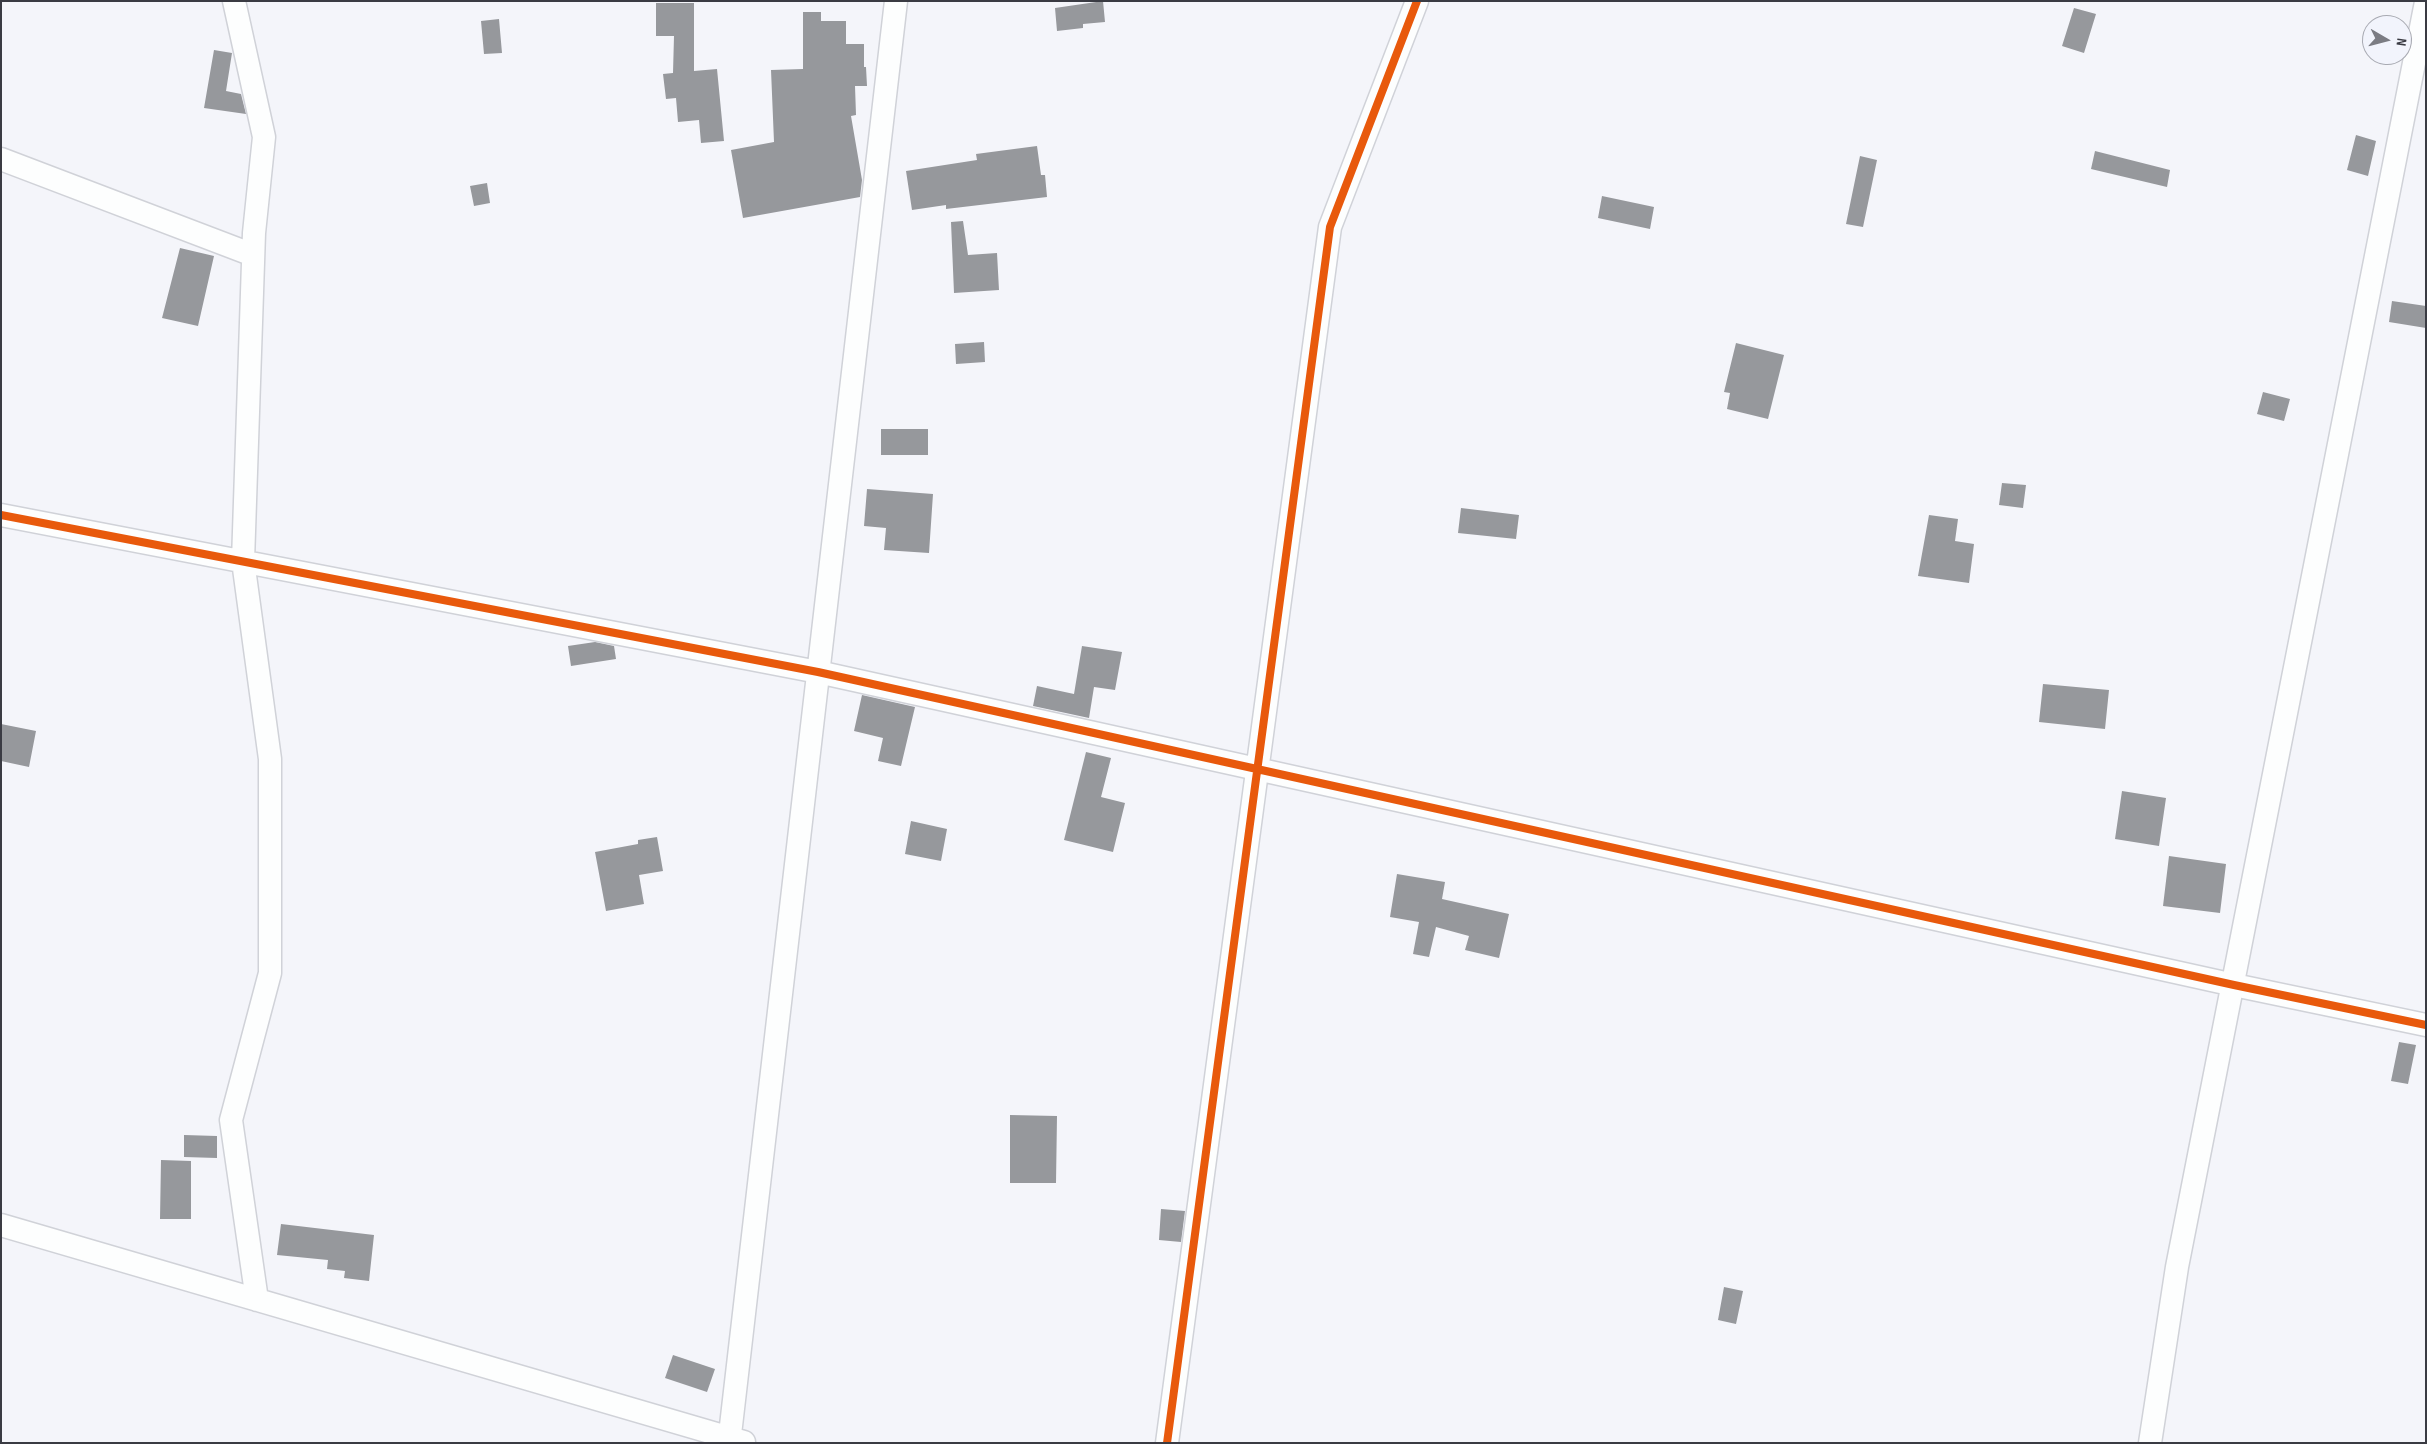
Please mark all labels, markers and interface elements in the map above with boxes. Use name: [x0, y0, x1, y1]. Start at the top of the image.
north arrow: [2362, 15, 2412, 65]
text: N: [2392, 37, 2410, 47]

